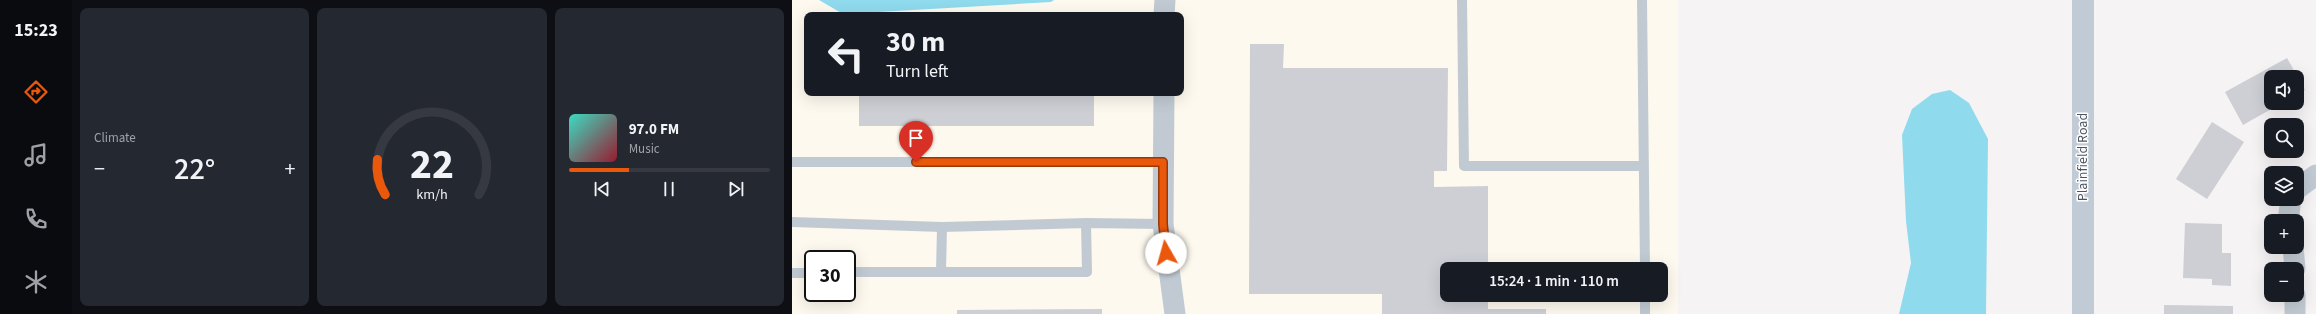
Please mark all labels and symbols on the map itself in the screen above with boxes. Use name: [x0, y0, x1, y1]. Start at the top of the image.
street label: Plainfield Road: [2073, 113, 2093, 201]
pin: [899, 121, 933, 162]
position arrow: [1145, 232, 1187, 274]
speed limit sign: 30: [804, 250, 856, 302]

